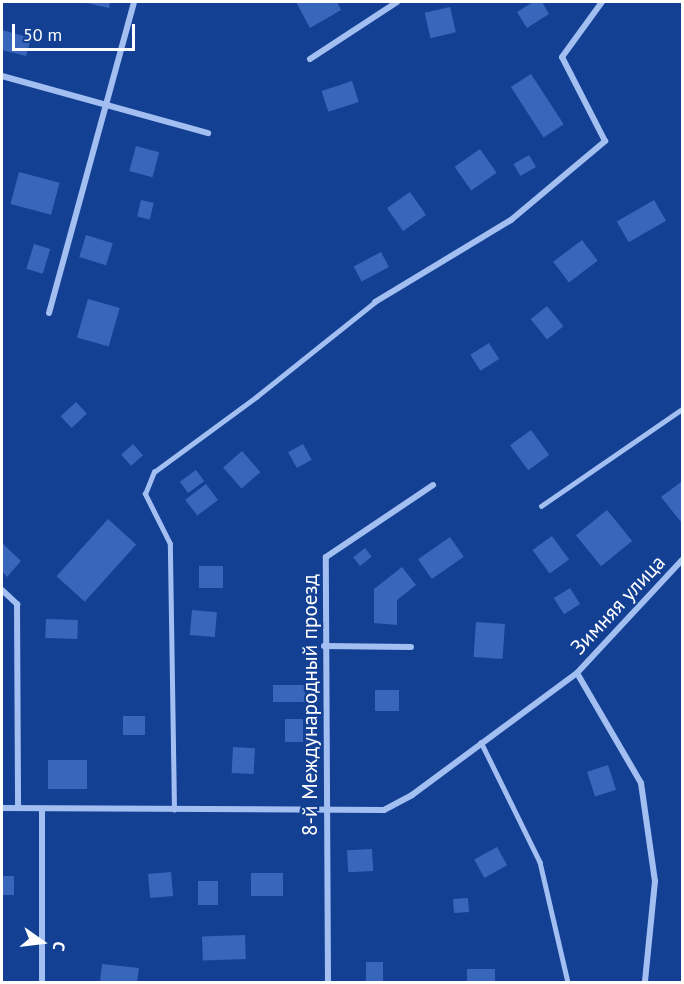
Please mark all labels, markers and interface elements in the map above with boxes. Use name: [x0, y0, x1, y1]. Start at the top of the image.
scale bar: [15, 12, 138, 50]
text: 50 m: [23, 23, 62, 46]
street label: Зимняя улица: [566, 550, 670, 660]
street label: 8-й Международный проезд: [297, 574, 323, 836]
north arrow: [12, 912, 72, 972]
text: С: [49, 940, 70, 953]

